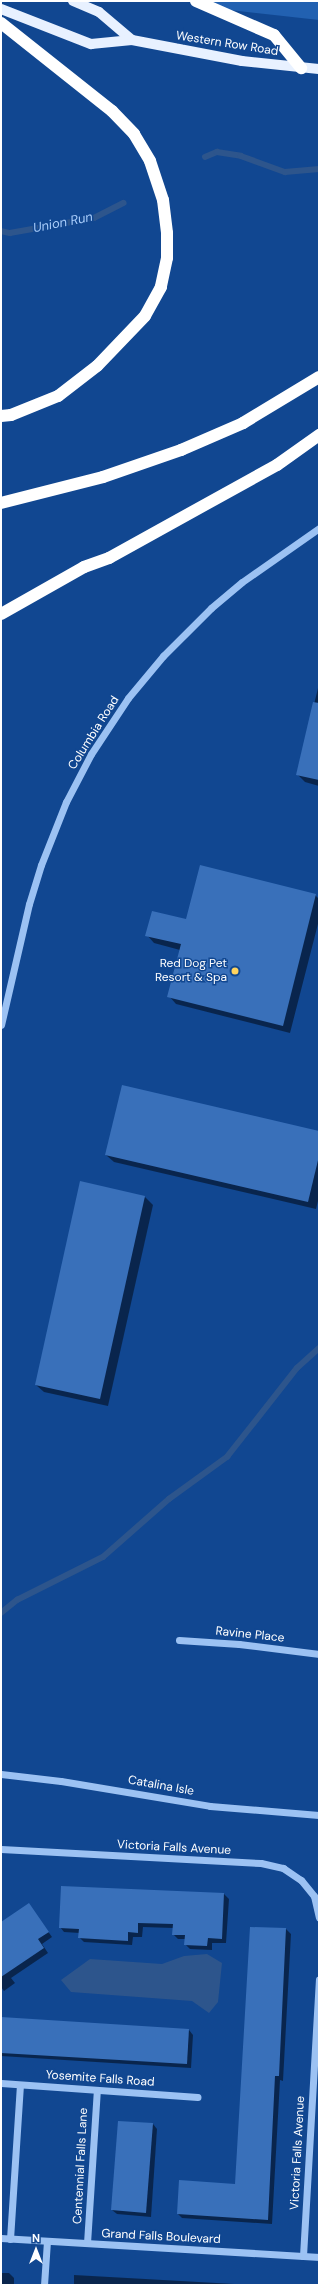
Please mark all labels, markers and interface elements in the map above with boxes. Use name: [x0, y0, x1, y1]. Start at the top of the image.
street label: Western Row Road: [175, 29, 279, 59]
water label: Union Run: [32, 210, 94, 236]
street label: Columbia Road: [66, 694, 122, 772]
place label: Red Dog Pet Resort & Spa: [155, 957, 227, 985]
marker: Red Dog Pet Resort & Spa: [230, 966, 240, 976]
street label: Ravine Place: [215, 1624, 285, 1646]
street label: Catalina Isle: [127, 1773, 195, 1799]
street label: Victoria Falls Avenue: [117, 1838, 231, 1858]
street label: Yosemite Falls Road: [45, 2068, 155, 2090]
street label: Victoria Falls Avenue: [288, 2096, 308, 2210]
street label: Centennial Falls Lane: [71, 2108, 91, 2224]
street label: Grand Falls Boulevard: [101, 2227, 221, 2247]
north arrow: [16, 2230, 56, 2270]
text: N: [32, 2231, 40, 2245]

